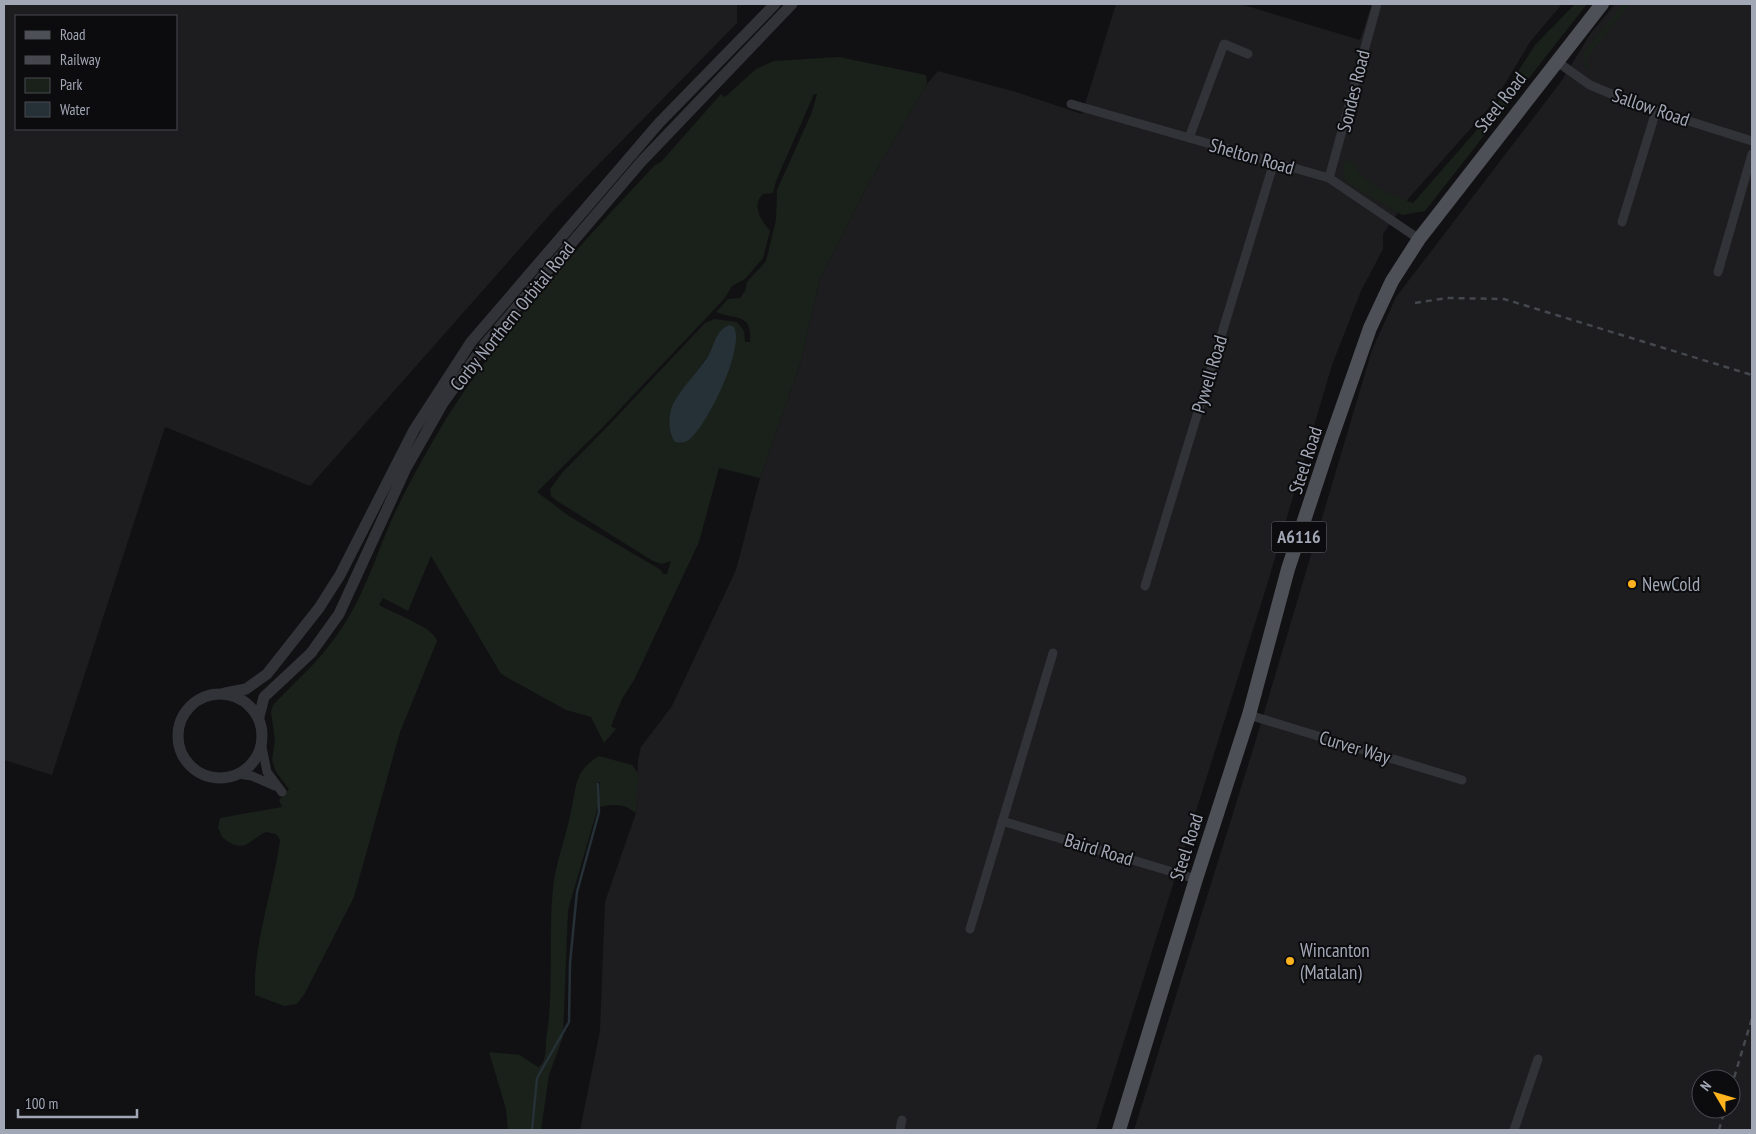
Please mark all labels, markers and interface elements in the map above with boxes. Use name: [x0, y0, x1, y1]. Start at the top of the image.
legend: [15, 15, 178, 130]
text: Road: [60, 25, 86, 44]
street label: Sondes Road: [1331, 48, 1375, 134]
text: Railway: [60, 50, 101, 69]
street label: Steel Road: [1469, 67, 1531, 137]
text: Park: [60, 75, 82, 94]
street label: Sallow Road: [1609, 83, 1693, 131]
text: Water: [60, 100, 91, 119]
street label: Shelton Road: [1207, 132, 1297, 180]
street label: Corby Northern Orbital Road: [444, 237, 580, 395]
street label: Pywell Road: [1186, 332, 1232, 416]
street label: Steel Road: [1283, 423, 1327, 497]
road number: A6116: [1272, 522, 1326, 552]
place label: NewCold: [1642, 572, 1700, 596]
marker: NewCold: [1626, 578, 1638, 590]
street label: Curver Way: [1317, 725, 1394, 769]
street label: Steel Road: [1164, 810, 1208, 884]
street label: Baird Road: [1062, 827, 1136, 871]
place label: Wincanton (Matalan): [1300, 938, 1370, 984]
marker: Wincanton (Matalan): [1284, 955, 1296, 967]
north arrow: [1691, 1069, 1741, 1119]
text: N: [1696, 1077, 1715, 1095]
scale bar: [18, 1086, 136, 1118]
text: 100 m: [25, 1094, 58, 1113]

